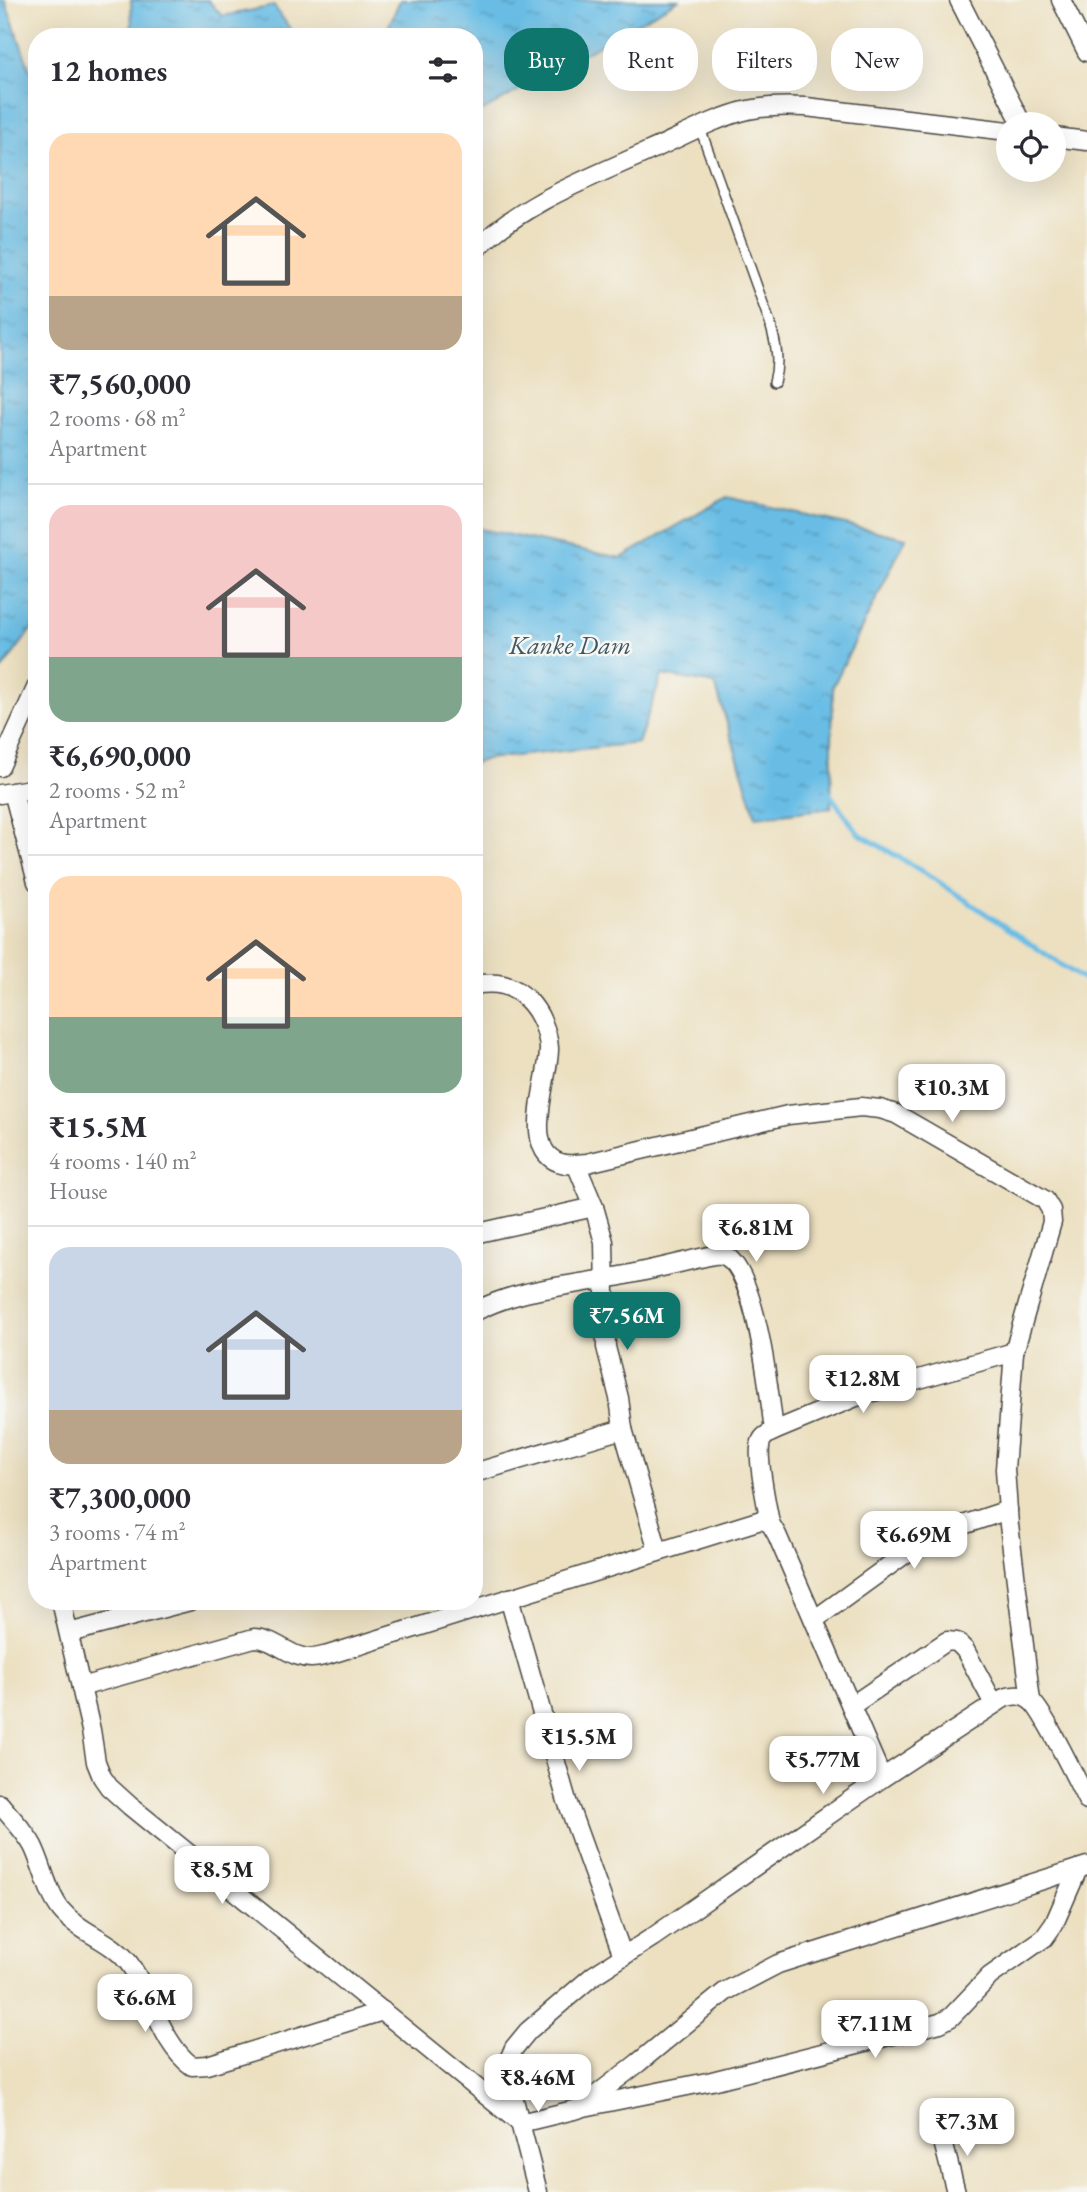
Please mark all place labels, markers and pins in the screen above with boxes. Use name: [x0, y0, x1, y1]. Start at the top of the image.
pin: ₹10.3M: [895, 1064, 1009, 1124]
pin: ₹6.81M: [699, 1204, 813, 1264]
pin: ₹7.56M: [570, 1292, 684, 1352]
pin: ₹12.8M: [806, 1356, 920, 1415]
pin: ₹6.69M: [857, 1512, 971, 1571]
pin: ₹15.5M: [522, 1714, 636, 1773]
pin: ₹5.77M: [766, 1736, 880, 1796]
pin: ₹8.5M: [173, 1846, 271, 1906]
pin: ₹6.6M: [96, 1974, 194, 2034]
pin: ₹7.11M: [818, 2000, 932, 2060]
pin: ₹8.46M: [481, 2054, 595, 2114]
pin: ₹7.3M: [918, 2098, 1016, 2158]

